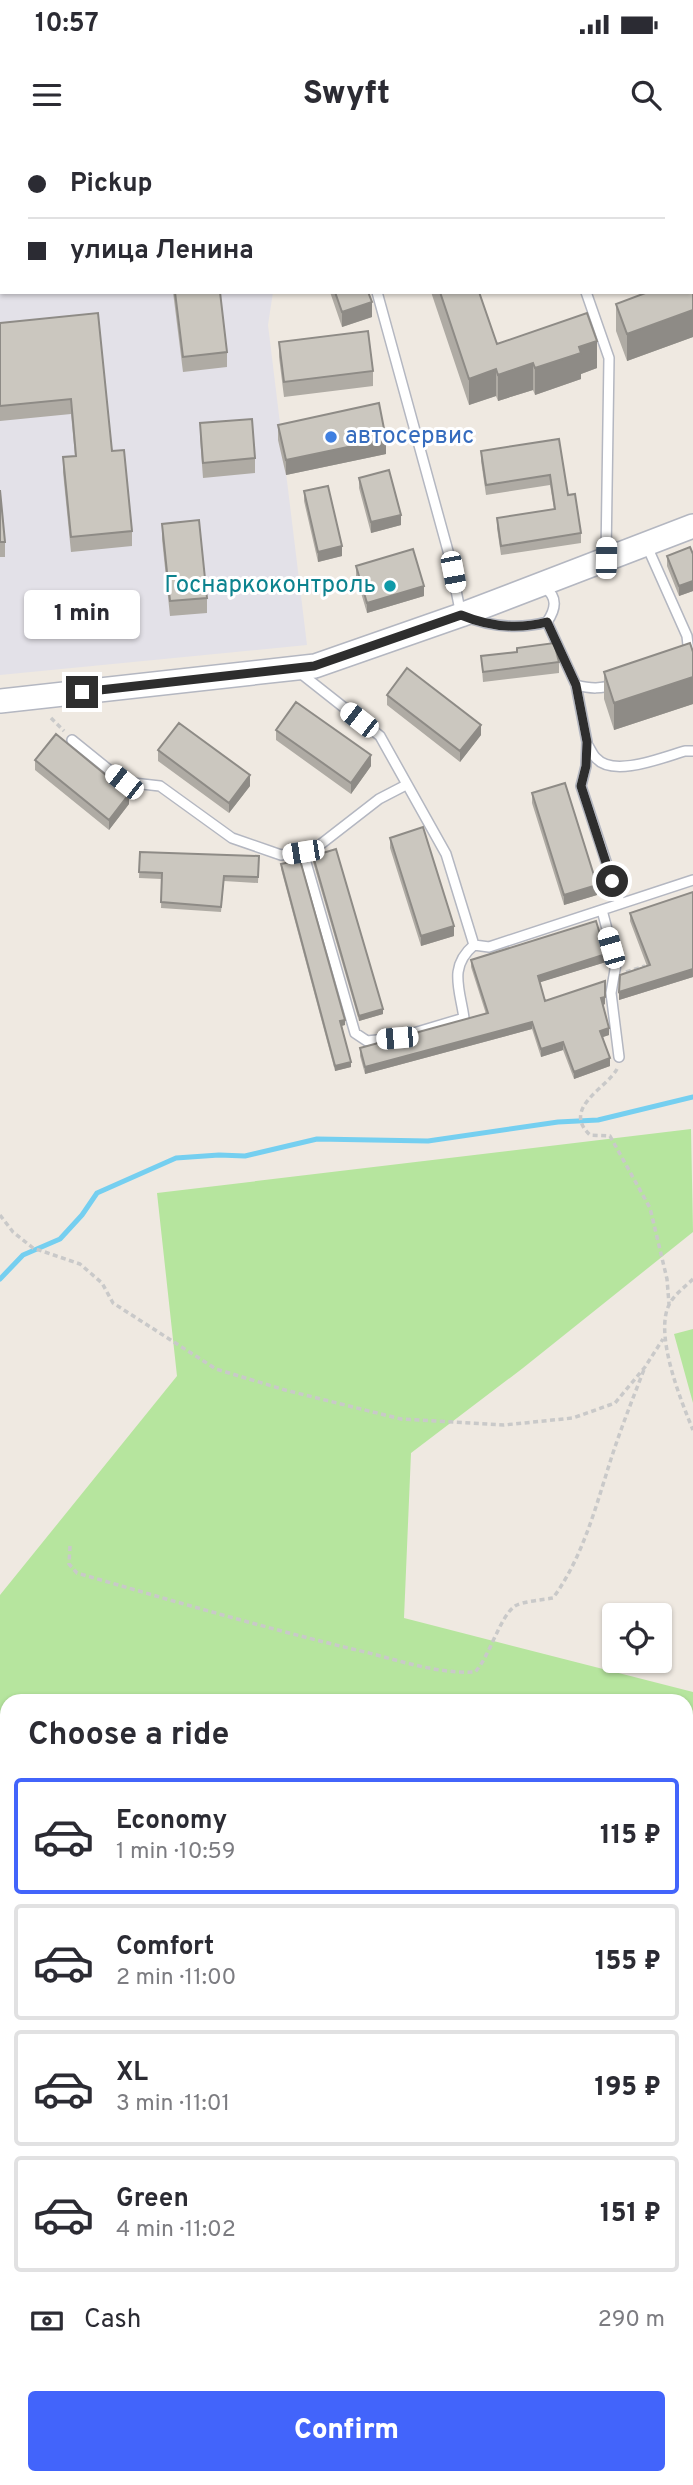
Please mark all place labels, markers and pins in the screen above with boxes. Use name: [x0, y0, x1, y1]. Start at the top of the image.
place label: автосервис: [345, 422, 474, 452]
marker: автосервис: [323, 429, 339, 445]
place label: Госнаркоконтроль: [164, 571, 376, 601]
marker: Госнаркоконтроль: [382, 578, 398, 594]

